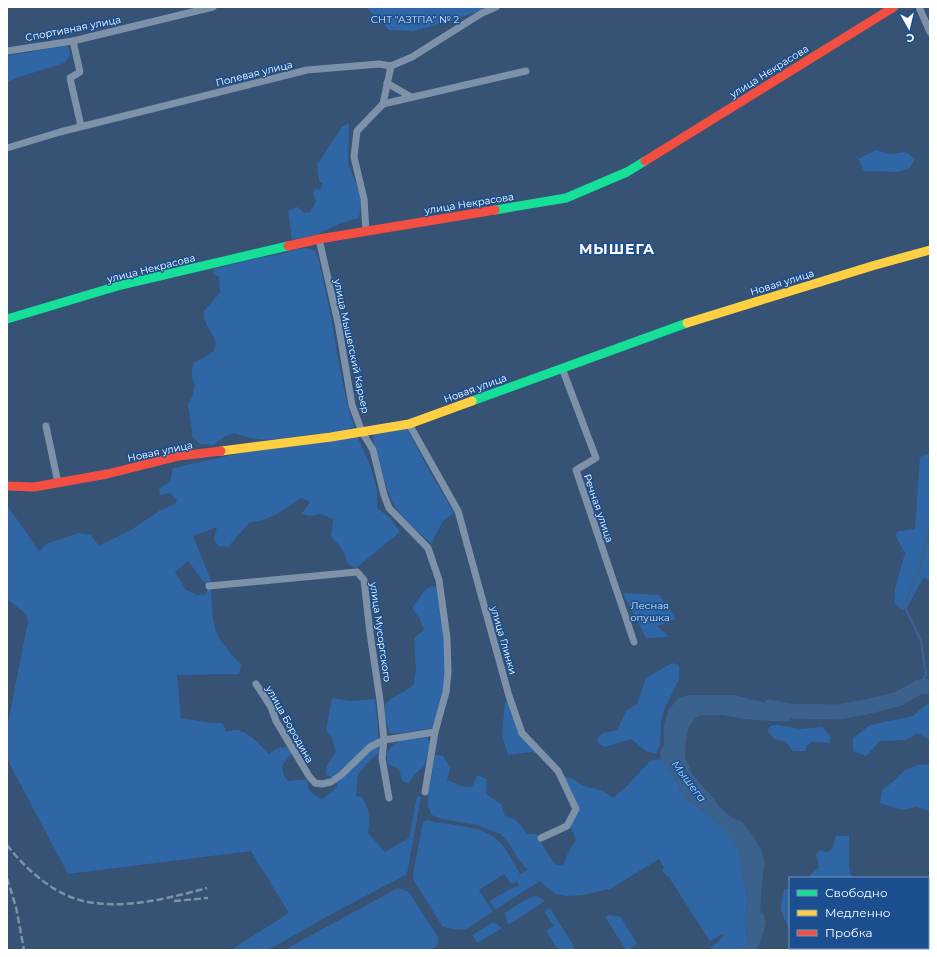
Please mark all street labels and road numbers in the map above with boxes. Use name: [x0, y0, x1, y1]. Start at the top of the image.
street label: Спортивная улица: [24, 13, 122, 44]
street label: улица Некрасова: [727, 42, 811, 101]
street label: Полевая улица: [214, 58, 294, 89]
street label: улица Некрасова: [422, 190, 515, 217]
street label: улица Некрасова: [105, 251, 197, 286]
street label: Новая улица: [749, 267, 816, 298]
street label: улица Мышегский Карьер: [331, 277, 372, 415]
street label: Новая улица: [442, 371, 509, 406]
street label: Новая улица: [126, 438, 194, 465]
street label: Речная улица: [581, 472, 616, 544]
street label: улица Мусоргского: [367, 580, 394, 683]
street label: улица Глинки: [487, 603, 520, 676]
street label: улица Бородина: [262, 682, 316, 765]

